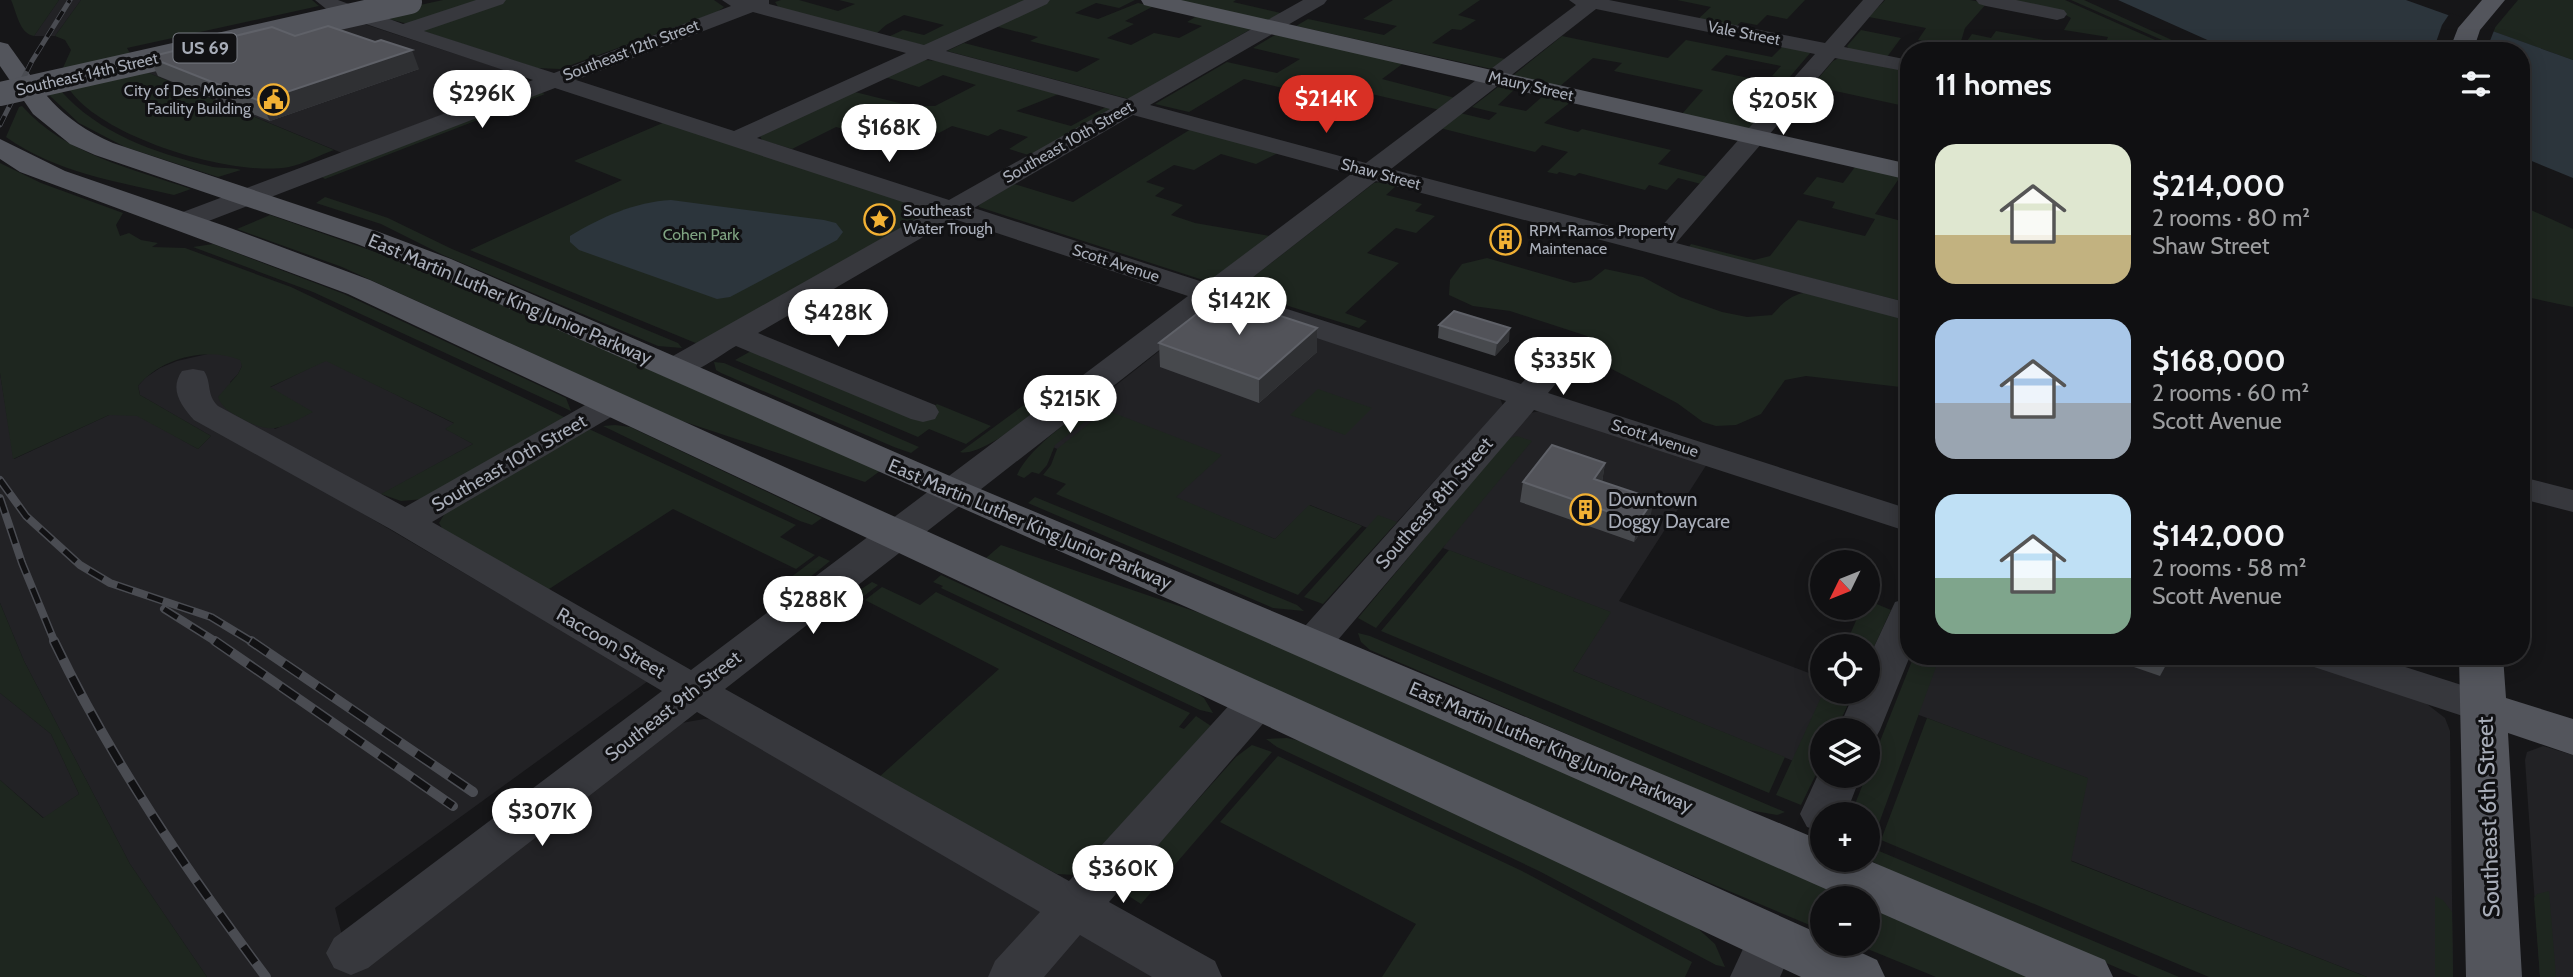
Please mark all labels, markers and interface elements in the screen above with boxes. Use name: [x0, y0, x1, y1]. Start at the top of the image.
street label: Southeast 12th Street: [560, 15, 702, 85]
street label: Vale Street: [1706, 17, 1782, 49]
road number: US 69: [174, 33, 236, 62]
street label: Southeast 14th Street: [14, 48, 161, 100]
icon: filters: [2457, 65, 2495, 103]
text: 11 homes: [1935, 66, 2052, 103]
street label: Maury Street: [1487, 67, 1576, 105]
pin: $296K: [433, 71, 531, 130]
pin: $214K: [1277, 76, 1375, 135]
pin: $205K: [1734, 78, 1832, 137]
text: $296K: [449, 79, 515, 107]
place label: City of Des Moines Facility Building: [124, 81, 252, 118]
public building icon: City of Des Moines Facility Building: [257, 82, 291, 116]
text: $214K: [1295, 84, 1357, 112]
text: $205K: [1749, 86, 1817, 114]
street label: Southeast 10th Street: [999, 97, 1137, 187]
pin: $168K: [840, 104, 938, 164]
text: $168K: [857, 113, 921, 141]
street label: Shaw Street: [1339, 154, 1424, 194]
text: $214,000: [2152, 167, 2285, 204]
icon: home: [1991, 172, 2075, 256]
place label: Southeast Water Trough: [903, 201, 993, 238]
place icon: Southeast Water Trough: [863, 202, 897, 236]
text: 2 rooms · 80 m²: [2152, 204, 2310, 232]
place label: RPM-Ramos Property Maintenace: [1529, 221, 1676, 258]
building icon: RPM-Ramos Property Maintenace: [1489, 222, 1523, 256]
park label: Cohen Park: [663, 225, 740, 244]
street label: East Martin Luther King Junior Parkway: [365, 229, 656, 369]
text: Shaw Street: [2152, 232, 2269, 260]
street label: Scott Avenue: [1070, 240, 1162, 286]
pin: $142K: [1190, 278, 1288, 337]
text: $142K: [1208, 286, 1270, 314]
pin: $428K: [789, 290, 887, 349]
text: $428K: [804, 298, 872, 326]
pin: $335K: [1514, 338, 1612, 397]
text: $168,000: [2152, 342, 2286, 379]
text: $335K: [1531, 346, 1595, 374]
icon: home: [1991, 347, 2075, 431]
pin: $215K: [1021, 376, 1119, 435]
text: 2 rooms · 60 m²: [2152, 379, 2309, 407]
text: $215K: [1040, 384, 1100, 412]
text: Scott Avenue: [2152, 407, 2282, 435]
street label: Southeast 10th Street: [428, 409, 591, 517]
street label: Scott Avenue: [1609, 415, 1701, 461]
street label: Southeast 8th Street: [1371, 432, 1498, 574]
street label: East Martin Luther King Junior Parkway: [885, 454, 1176, 594]
place label: Downtown Doggy Daycare: [1608, 488, 1730, 533]
building icon: Downtown Doggy Daycare: [1568, 493, 1602, 527]
text: $142,000: [2152, 517, 2285, 554]
icon: home: [1991, 522, 2075, 606]
north arrow: [1810, 550, 1880, 620]
map controls: [1810, 550, 1880, 956]
text: 2 rooms · 58 m²: [2152, 554, 2306, 582]
pin: $288K: [764, 576, 862, 636]
text: Scott Avenue: [2152, 582, 2282, 610]
text: $288K: [779, 585, 847, 613]
street label: Raccoon Street: [552, 603, 670, 684]
button: locate: [1810, 634, 1880, 704]
street label: Southeast 9th Street: [600, 645, 746, 766]
street label: East Martin Luther King Junior Parkway: [1406, 677, 1697, 817]
street label: Southeast 6th Street: [2470, 716, 2506, 918]
button: layers: [1810, 718, 1880, 788]
pin: $307K: [493, 788, 591, 848]
text: $307K: [508, 797, 576, 825]
button: +: [1810, 802, 1880, 872]
pin: $360K: [1074, 846, 1172, 905]
text: $360K: [1088, 854, 1158, 882]
button: −: [1810, 886, 1880, 956]

